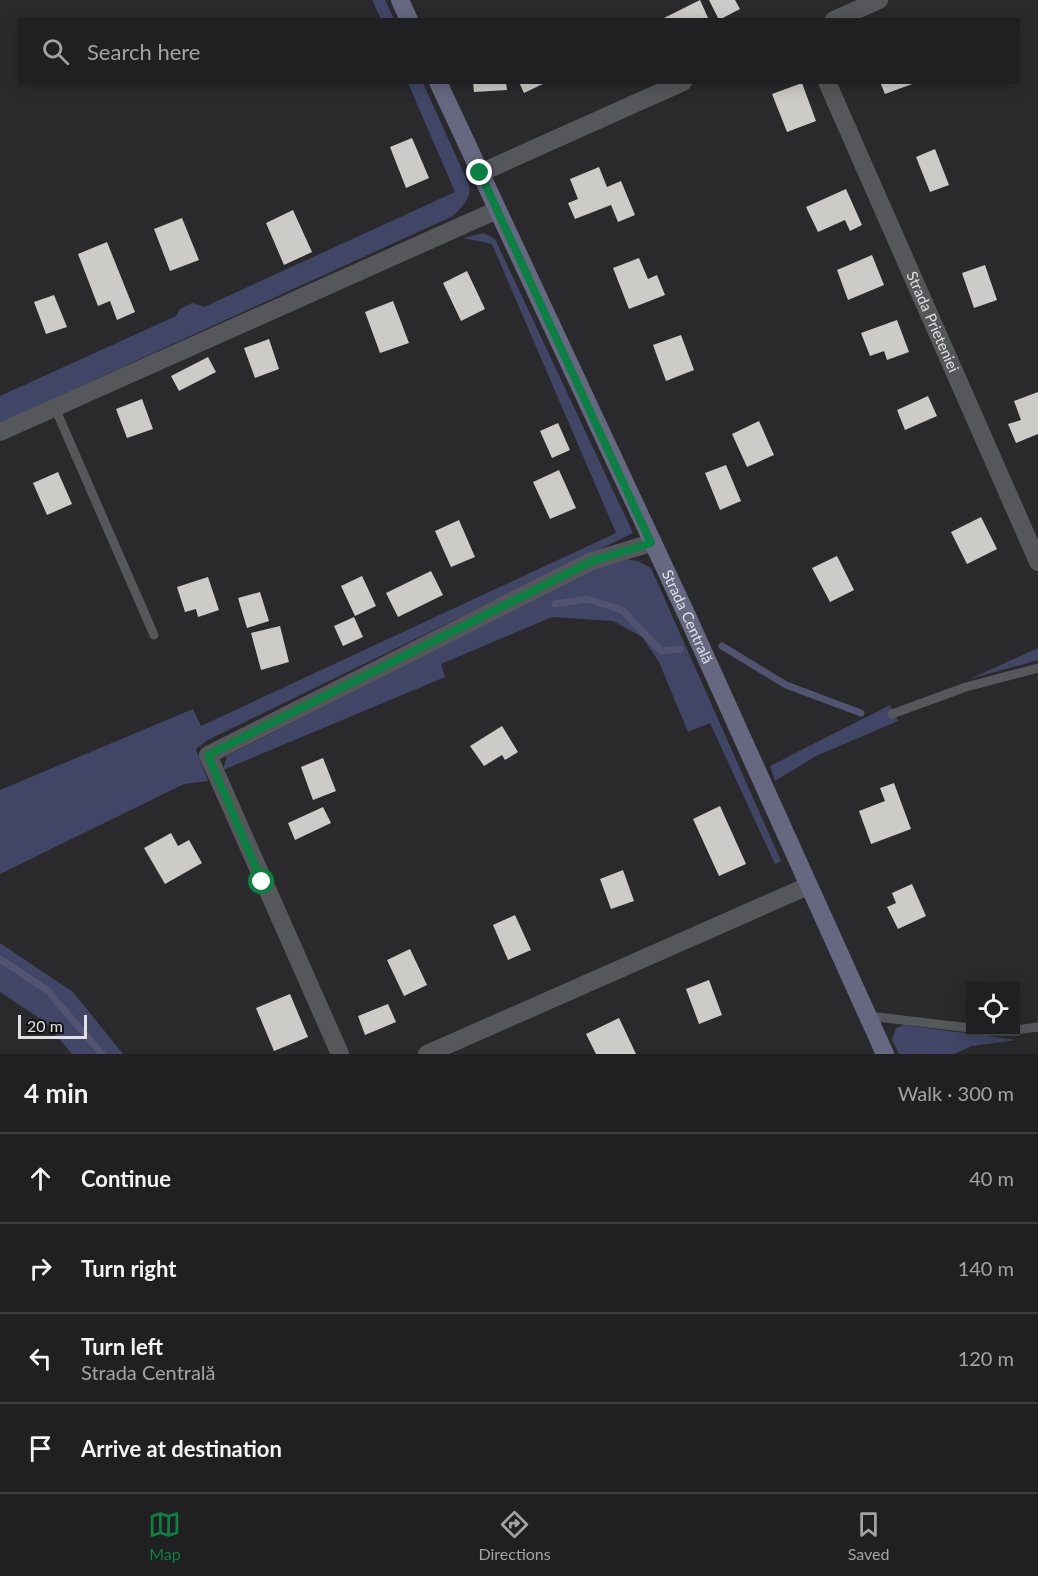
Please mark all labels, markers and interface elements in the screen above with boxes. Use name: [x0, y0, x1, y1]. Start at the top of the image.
search box: [18, 18, 1020, 84]
icon: search: [39, 35, 72, 68]
text: Search here: [87, 38, 200, 65]
route end: [466, 159, 492, 185]
street label: Strada Prieteniei: [903, 268, 963, 375]
street label: Strada Centrală: [659, 567, 717, 666]
route start: [248, 868, 274, 894]
map controls: [966, 982, 1020, 1036]
button: locate: [966, 982, 1020, 1036]
scale bar: [18, 1012, 87, 1040]
text: 20 m: [27, 1016, 63, 1035]
text: 4 min: [24, 1077, 88, 1109]
text: Walk · 300 m: [898, 1081, 1014, 1105]
icon: ahead: [24, 1162, 57, 1195]
text: Continue: [81, 1165, 171, 1192]
text: 40 m: [969, 1166, 1014, 1190]
icon: right: [24, 1252, 57, 1285]
text: Turn right: [81, 1255, 176, 1282]
text: 140 m: [958, 1256, 1014, 1280]
text: Turn left: [81, 1333, 163, 1360]
icon: left: [24, 1342, 57, 1375]
text: 120 m: [958, 1346, 1014, 1370]
text: Strada Centrală: [81, 1360, 216, 1384]
icon: arrive: [24, 1432, 57, 1465]
text: Arrive at destination: [81, 1435, 282, 1462]
tab: Map: [148, 1508, 181, 1563]
tab: Directions: [478, 1508, 551, 1563]
tab: Saved: [848, 1508, 889, 1563]

